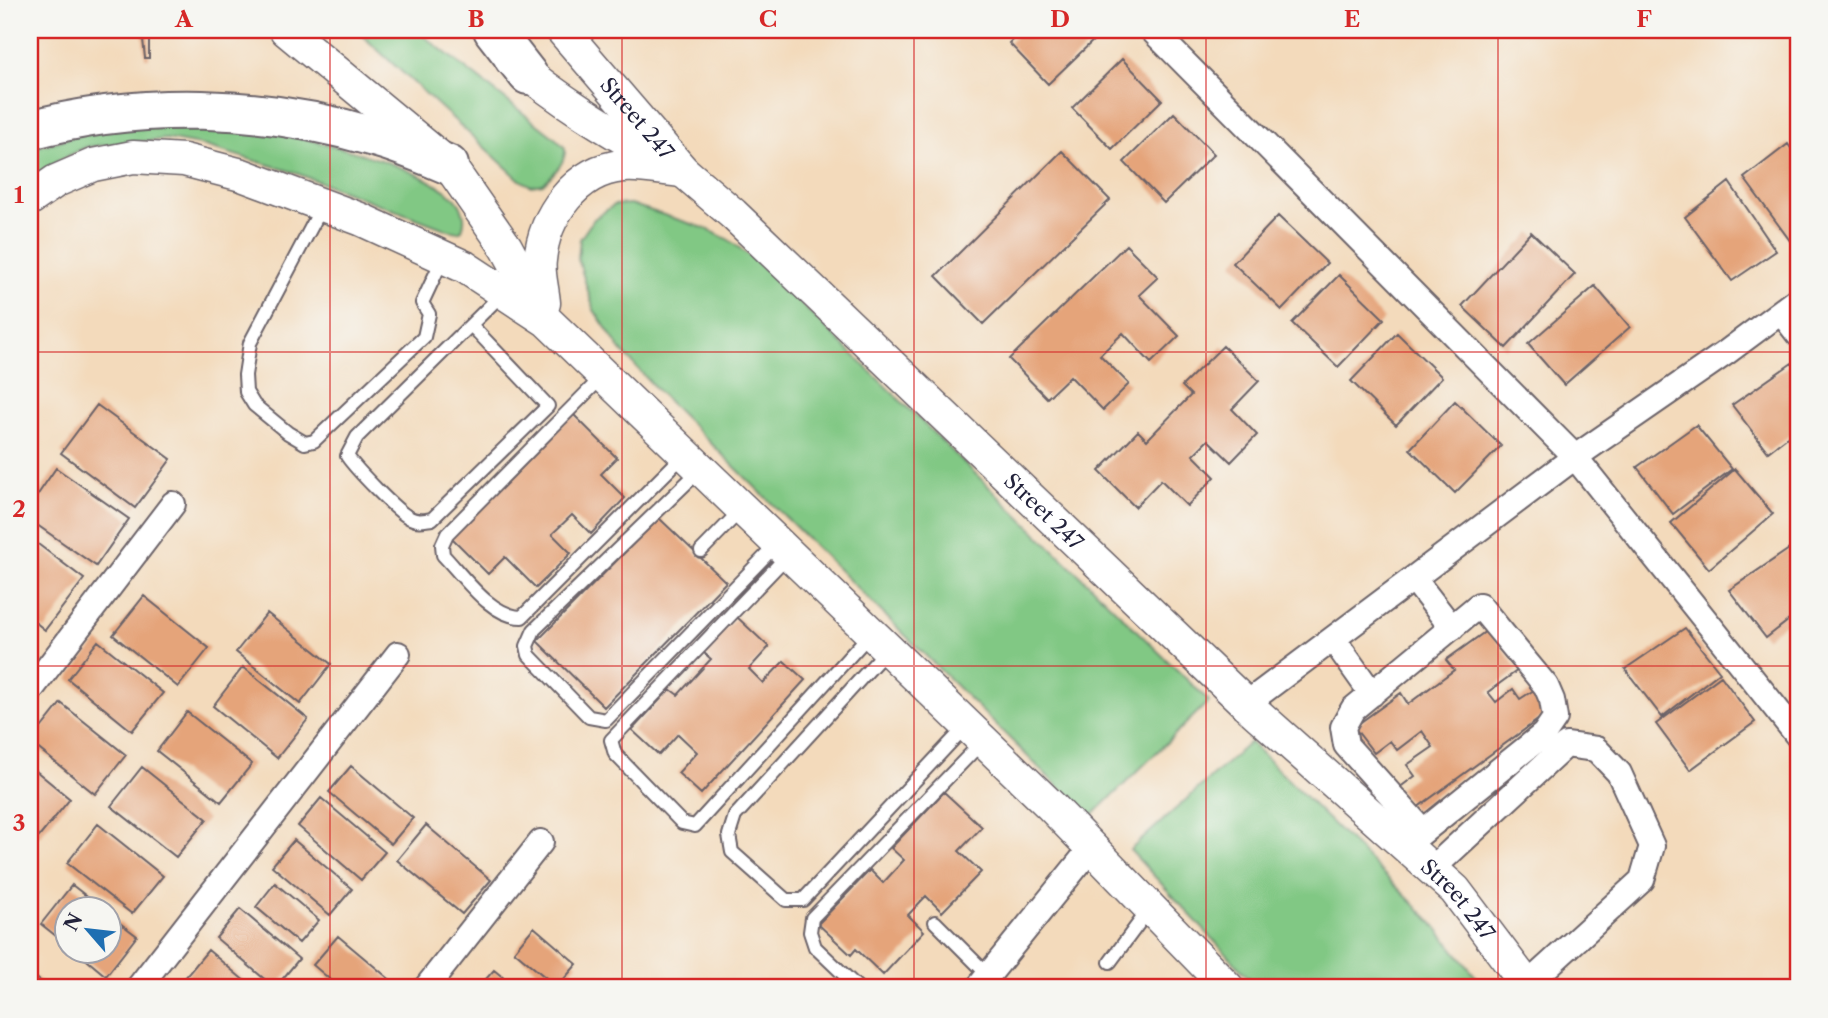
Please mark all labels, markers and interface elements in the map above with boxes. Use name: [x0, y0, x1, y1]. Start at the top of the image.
text: A: [174, 5, 194, 33]
text: B: [467, 5, 485, 33]
text: C: [759, 5, 777, 33]
text: D: [1050, 5, 1070, 33]
text: E: [1344, 5, 1360, 33]
text: F: [1636, 5, 1652, 33]
street label: Street 247: [596, 72, 680, 165]
text: 1: [14, 181, 25, 209]
street label: Street 247: [999, 468, 1089, 555]
text: 2: [12, 495, 26, 523]
text: 3: [13, 809, 26, 837]
street label: Street 247: [1416, 854, 1501, 945]
north arrow: [52, 895, 122, 965]
text: N: [59, 910, 87, 935]

